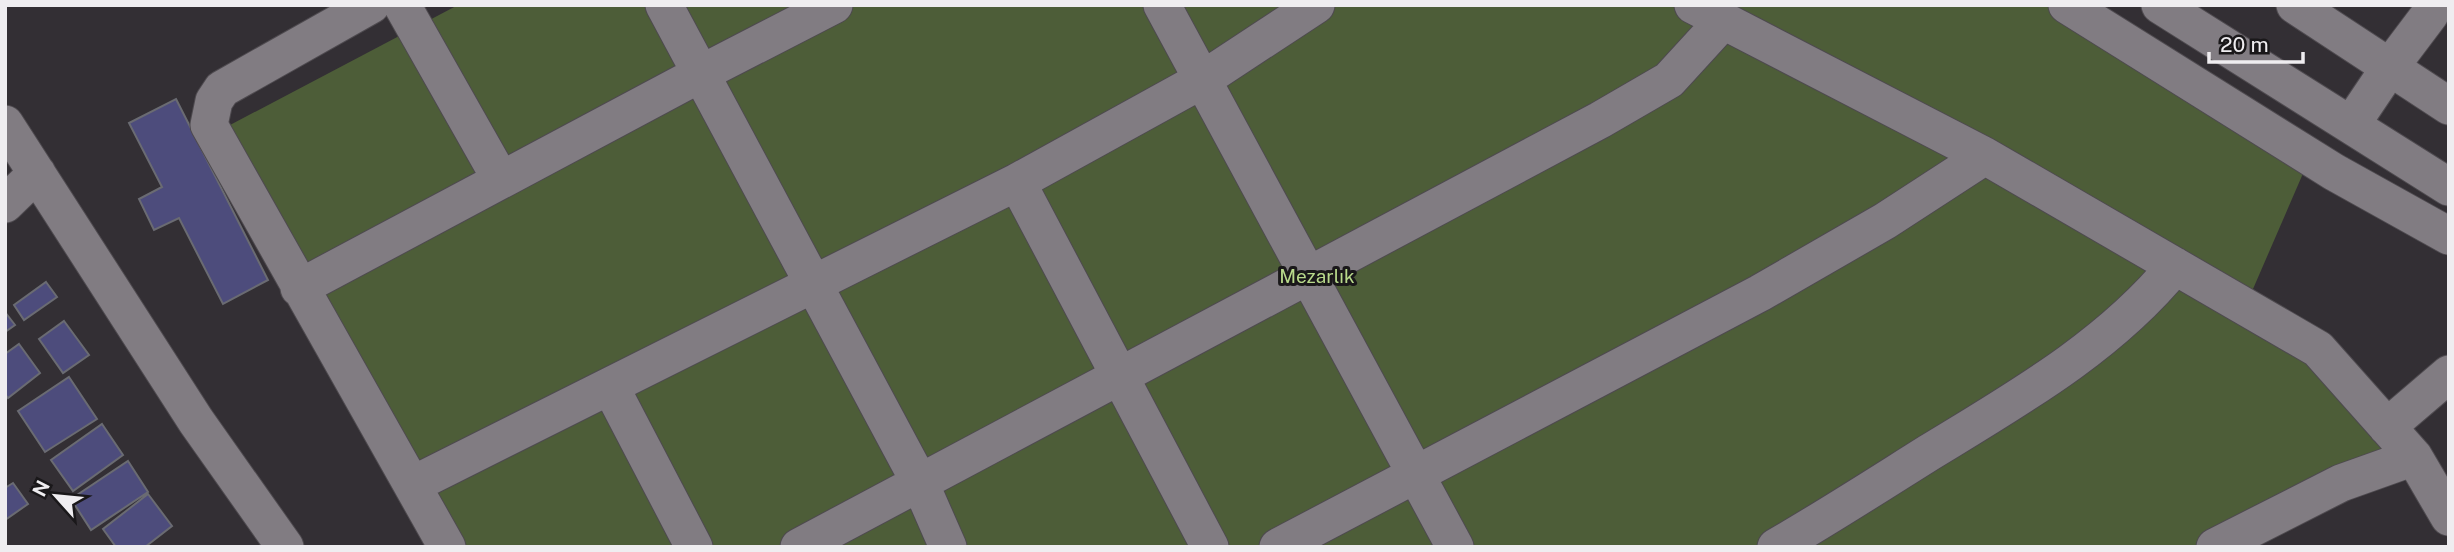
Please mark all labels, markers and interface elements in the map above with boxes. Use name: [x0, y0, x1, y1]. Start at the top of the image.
scale bar: [2209, 21, 2304, 65]
text: 20 m: [2220, 32, 2269, 57]
park label: Mezarlık: [1279, 265, 1355, 287]
north arrow: [21, 461, 91, 531]
text: N: [28, 477, 54, 500]

